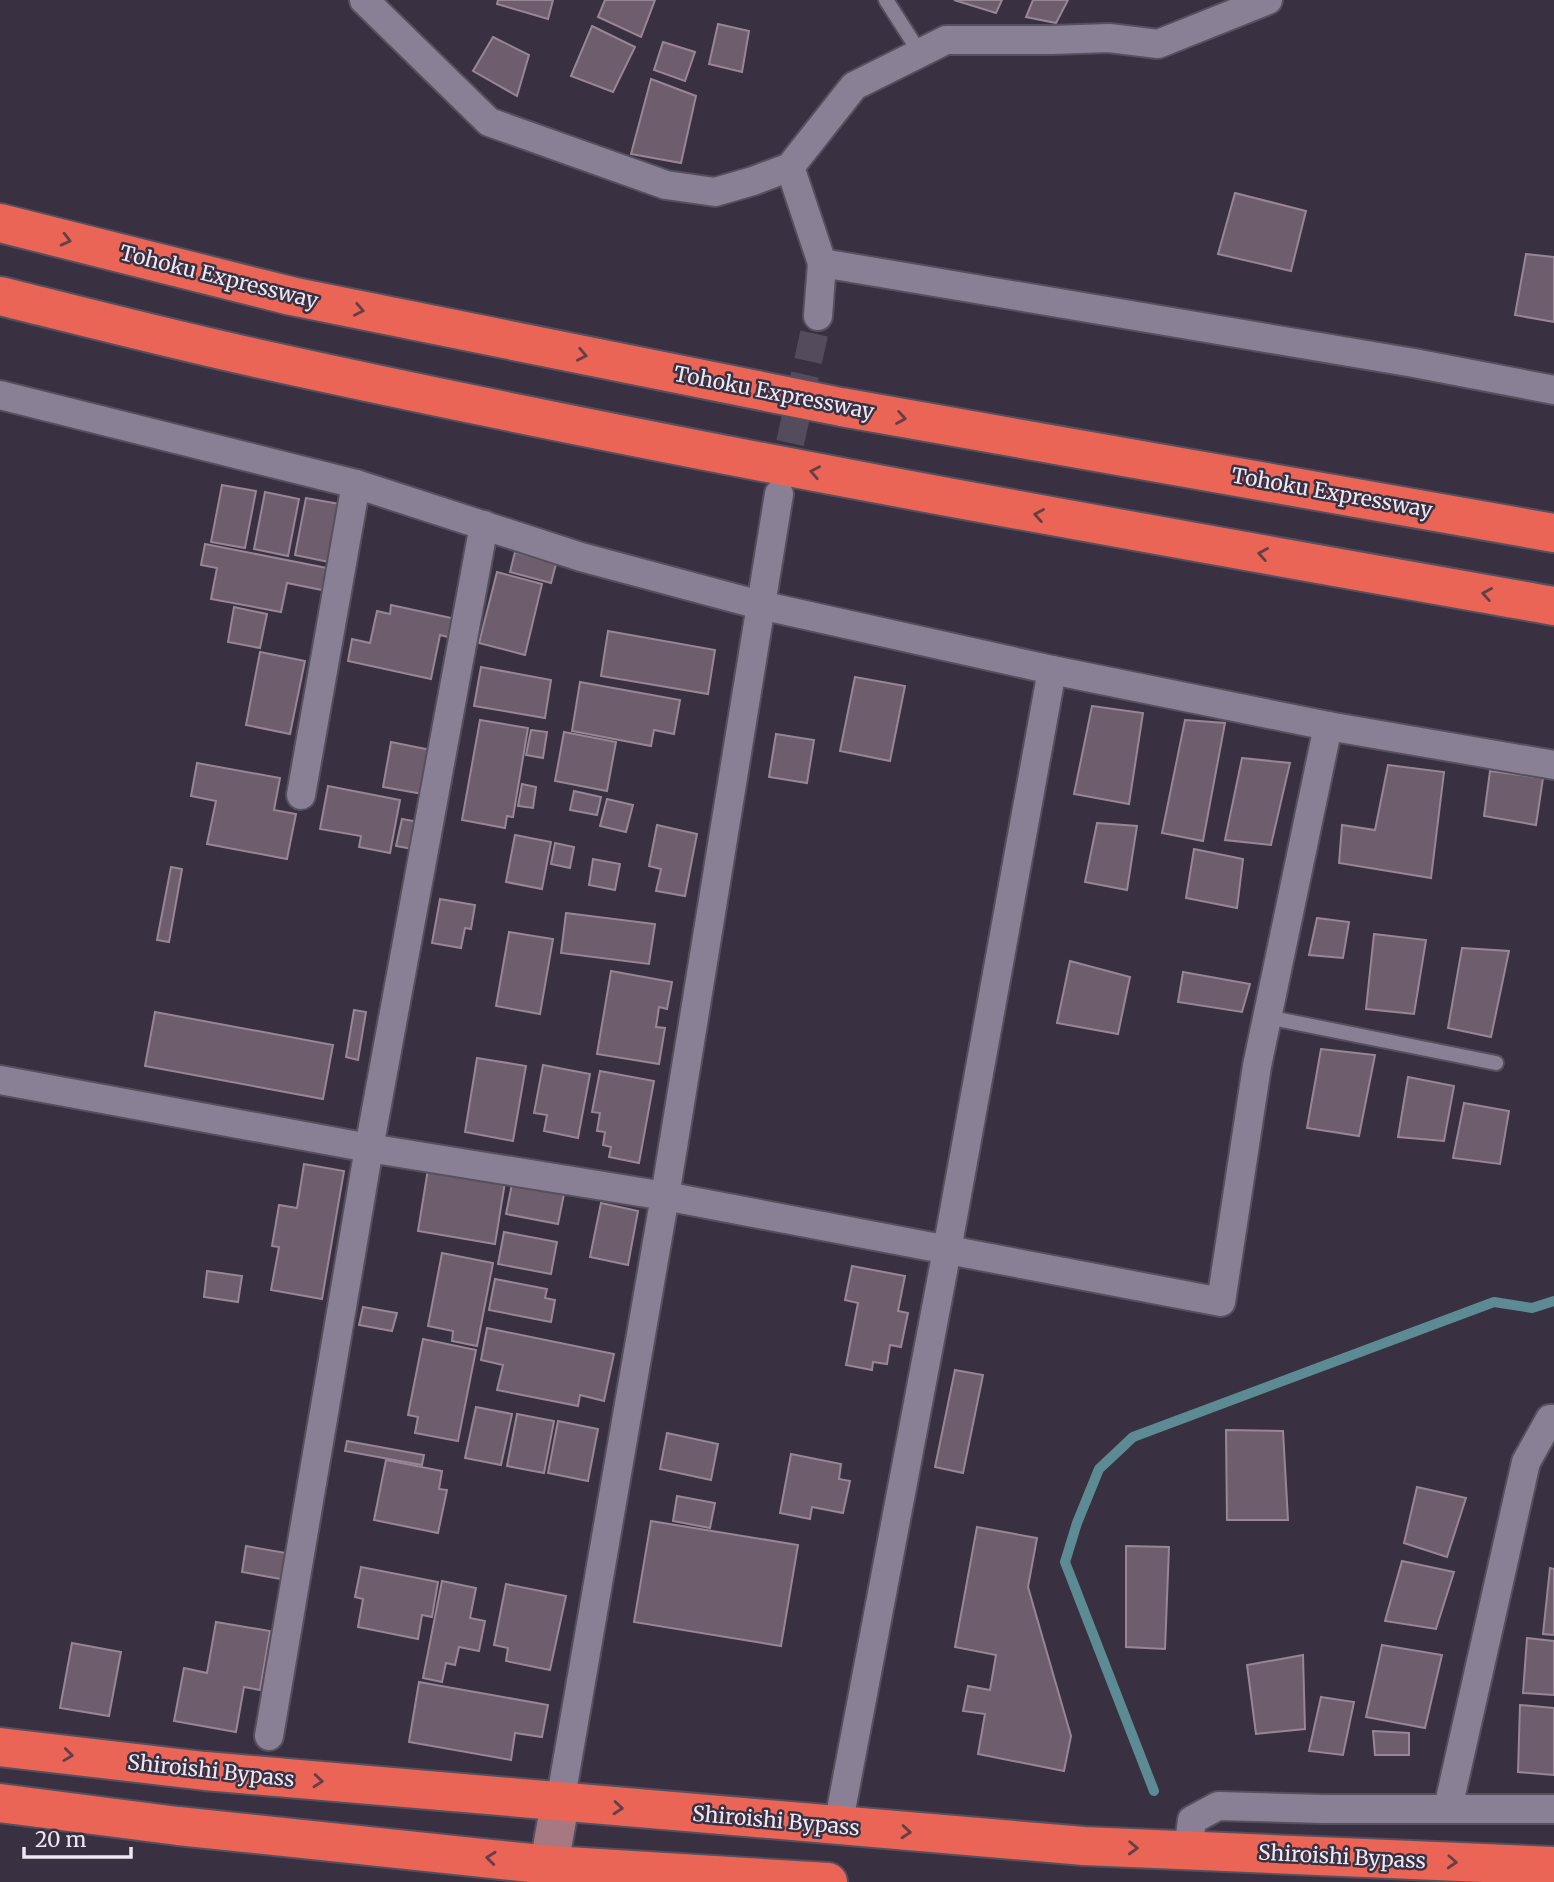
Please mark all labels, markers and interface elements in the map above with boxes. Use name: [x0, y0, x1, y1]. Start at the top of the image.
one-way arrow: [60, 232, 72, 246]
street label: Tohoku Expressway: [117, 239, 322, 314]
one-way arrow: [353, 301, 365, 316]
one-way arrow: [576, 347, 588, 362]
street label: Tohoku Expressway: [672, 360, 877, 425]
one-way arrow: [895, 410, 907, 425]
street label: Tohoku Expressway: [1229, 462, 1435, 524]
one-way arrow: [809, 465, 821, 480]
one-way arrow: [1033, 508, 1045, 523]
one-way arrow: [1257, 547, 1269, 562]
one-way arrow: [1481, 587, 1493, 602]
one-way arrow: [63, 1747, 74, 1762]
street label: Shiroishi Bypass: [126, 1748, 296, 1793]
one-way arrow: [313, 1774, 324, 1789]
one-way arrow: [613, 1800, 624, 1815]
street label: Shiroishi Bypass: [691, 1800, 861, 1841]
scale bar: [24, 1815, 131, 1859]
one-way arrow: [901, 1824, 912, 1839]
text: 20 m: [35, 1826, 87, 1853]
street label: Shiroishi Bypass: [1257, 1839, 1427, 1874]
one-way arrow: [1129, 1840, 1139, 1856]
one-way arrow: [485, 1851, 497, 1866]
one-way arrow: [1447, 1854, 1458, 1869]

